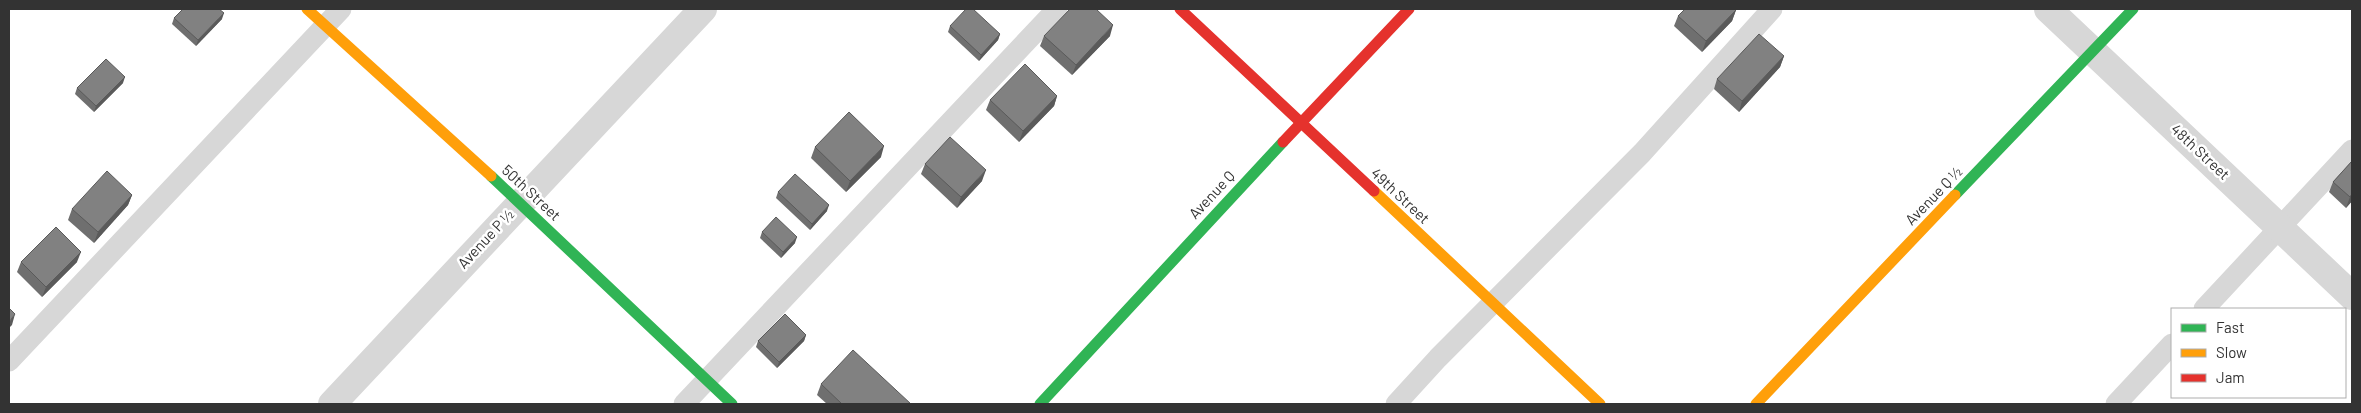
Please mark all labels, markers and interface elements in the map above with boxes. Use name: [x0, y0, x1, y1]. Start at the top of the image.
street label: 48th Street: [2168, 120, 2234, 183]
street label: 50th Street: [499, 161, 565, 224]
street label: Avenue Q ½: [1901, 162, 1966, 228]
street label: 49th Street: [1368, 164, 1434, 227]
street label: Avenue Q: [1184, 166, 1238, 222]
street label: Avenue P ½: [453, 205, 517, 272]
legend: [2171, 308, 2346, 398]
text: Fast: [2216, 318, 2244, 336]
text: Slow: [2216, 343, 2247, 361]
text: Jam: [2216, 368, 2245, 386]

